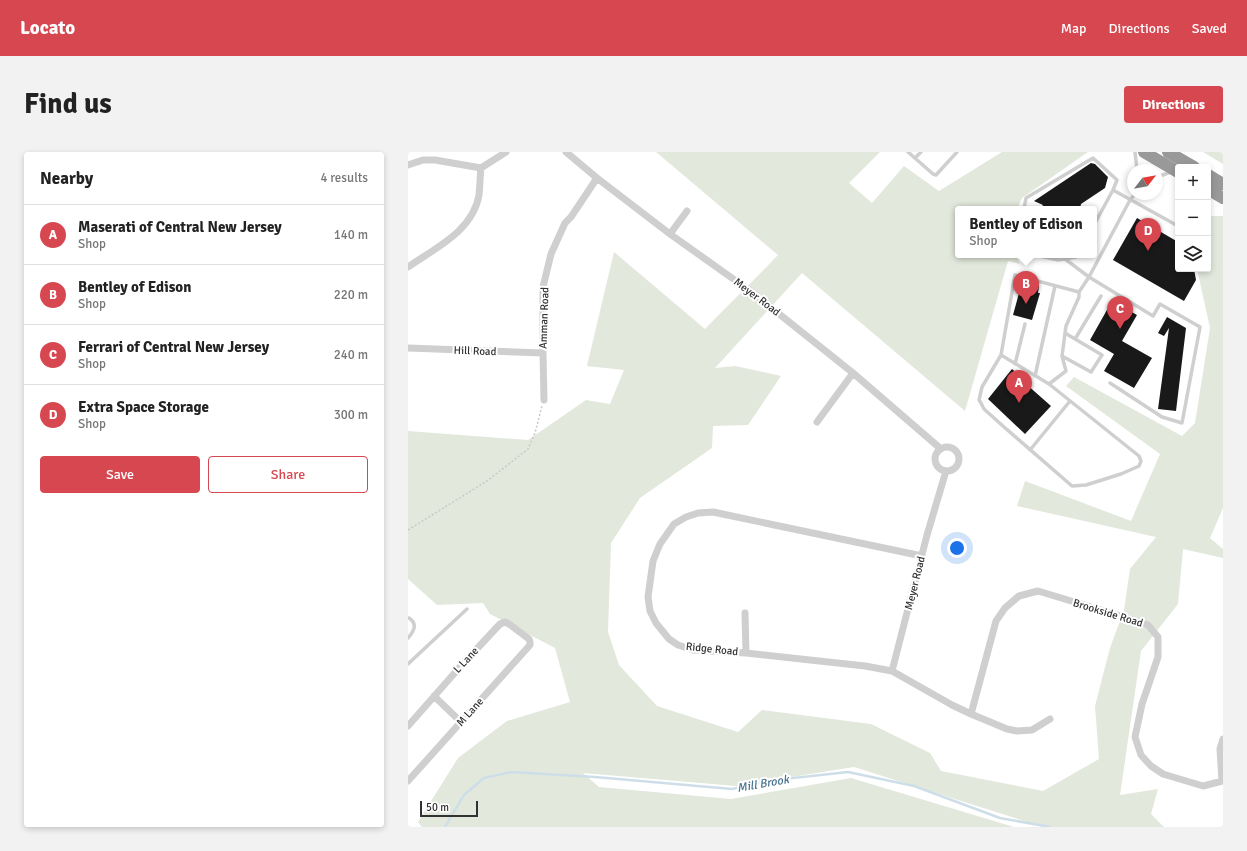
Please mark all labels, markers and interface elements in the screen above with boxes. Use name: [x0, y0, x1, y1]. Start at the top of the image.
text: Locato: [20, 16, 75, 40]
text: Map: [1061, 20, 1087, 37]
text: Directions: [1109, 20, 1170, 37]
text: Saved: [1192, 20, 1227, 37]
button: Directions: [1124, 86, 1223, 123]
text: Find us: [24, 87, 112, 121]
north arrow: [1127, 164, 1163, 200]
map controls: [1175, 164, 1211, 272]
button: +: [1175, 164, 1211, 200]
text: Nearby: [40, 168, 93, 189]
text: 4 results: [320, 170, 368, 186]
button: −: [1175, 200, 1211, 236]
popup: [955, 206, 1097, 258]
text: Bentley of Edison: [969, 215, 1083, 233]
text: Maserati of Central New Jersey: [78, 218, 282, 236]
pin: D: [1135, 218, 1161, 251]
text: A: [49, 227, 57, 243]
text: 140 m: [334, 227, 368, 243]
text: Shop: [969, 233, 997, 249]
text: Shop: [78, 236, 106, 252]
button: layers: [1175, 236, 1211, 272]
pin: B: [1013, 271, 1039, 304]
street label: Meyer Road: [731, 275, 783, 319]
text: Bentley of Edison: [78, 278, 191, 296]
text: B: [49, 287, 57, 303]
text: 220 m: [334, 287, 368, 303]
street label: Amman Road: [536, 287, 552, 349]
text: Shop: [78, 296, 106, 312]
pin: C: [1107, 296, 1133, 329]
text: Ferrari of Central New Jersey: [78, 338, 269, 356]
street label: Hill Road: [453, 344, 497, 358]
text: C: [49, 347, 57, 363]
text: 240 m: [334, 347, 368, 363]
text: Shop: [78, 356, 106, 372]
pin: A: [1006, 370, 1032, 403]
text: Extra Space Storage: [78, 398, 209, 416]
text: D: [49, 407, 57, 423]
text: 300 m: [334, 407, 368, 423]
text: Shop: [78, 416, 106, 432]
button: Save: [40, 456, 200, 493]
button: Share: [208, 456, 368, 493]
your location: [947, 538, 967, 558]
street label: Meyer Road: [902, 555, 928, 611]
street label: Brookside Road: [1071, 596, 1145, 630]
street label: Ridge Road: [685, 640, 739, 658]
street label: L Lane: [451, 644, 481, 676]
street label: M Lane: [454, 695, 486, 729]
water label: Mill Brook: [736, 772, 791, 796]
scale bar: [420, 799, 478, 818]
text: 50 m: [426, 801, 449, 814]

